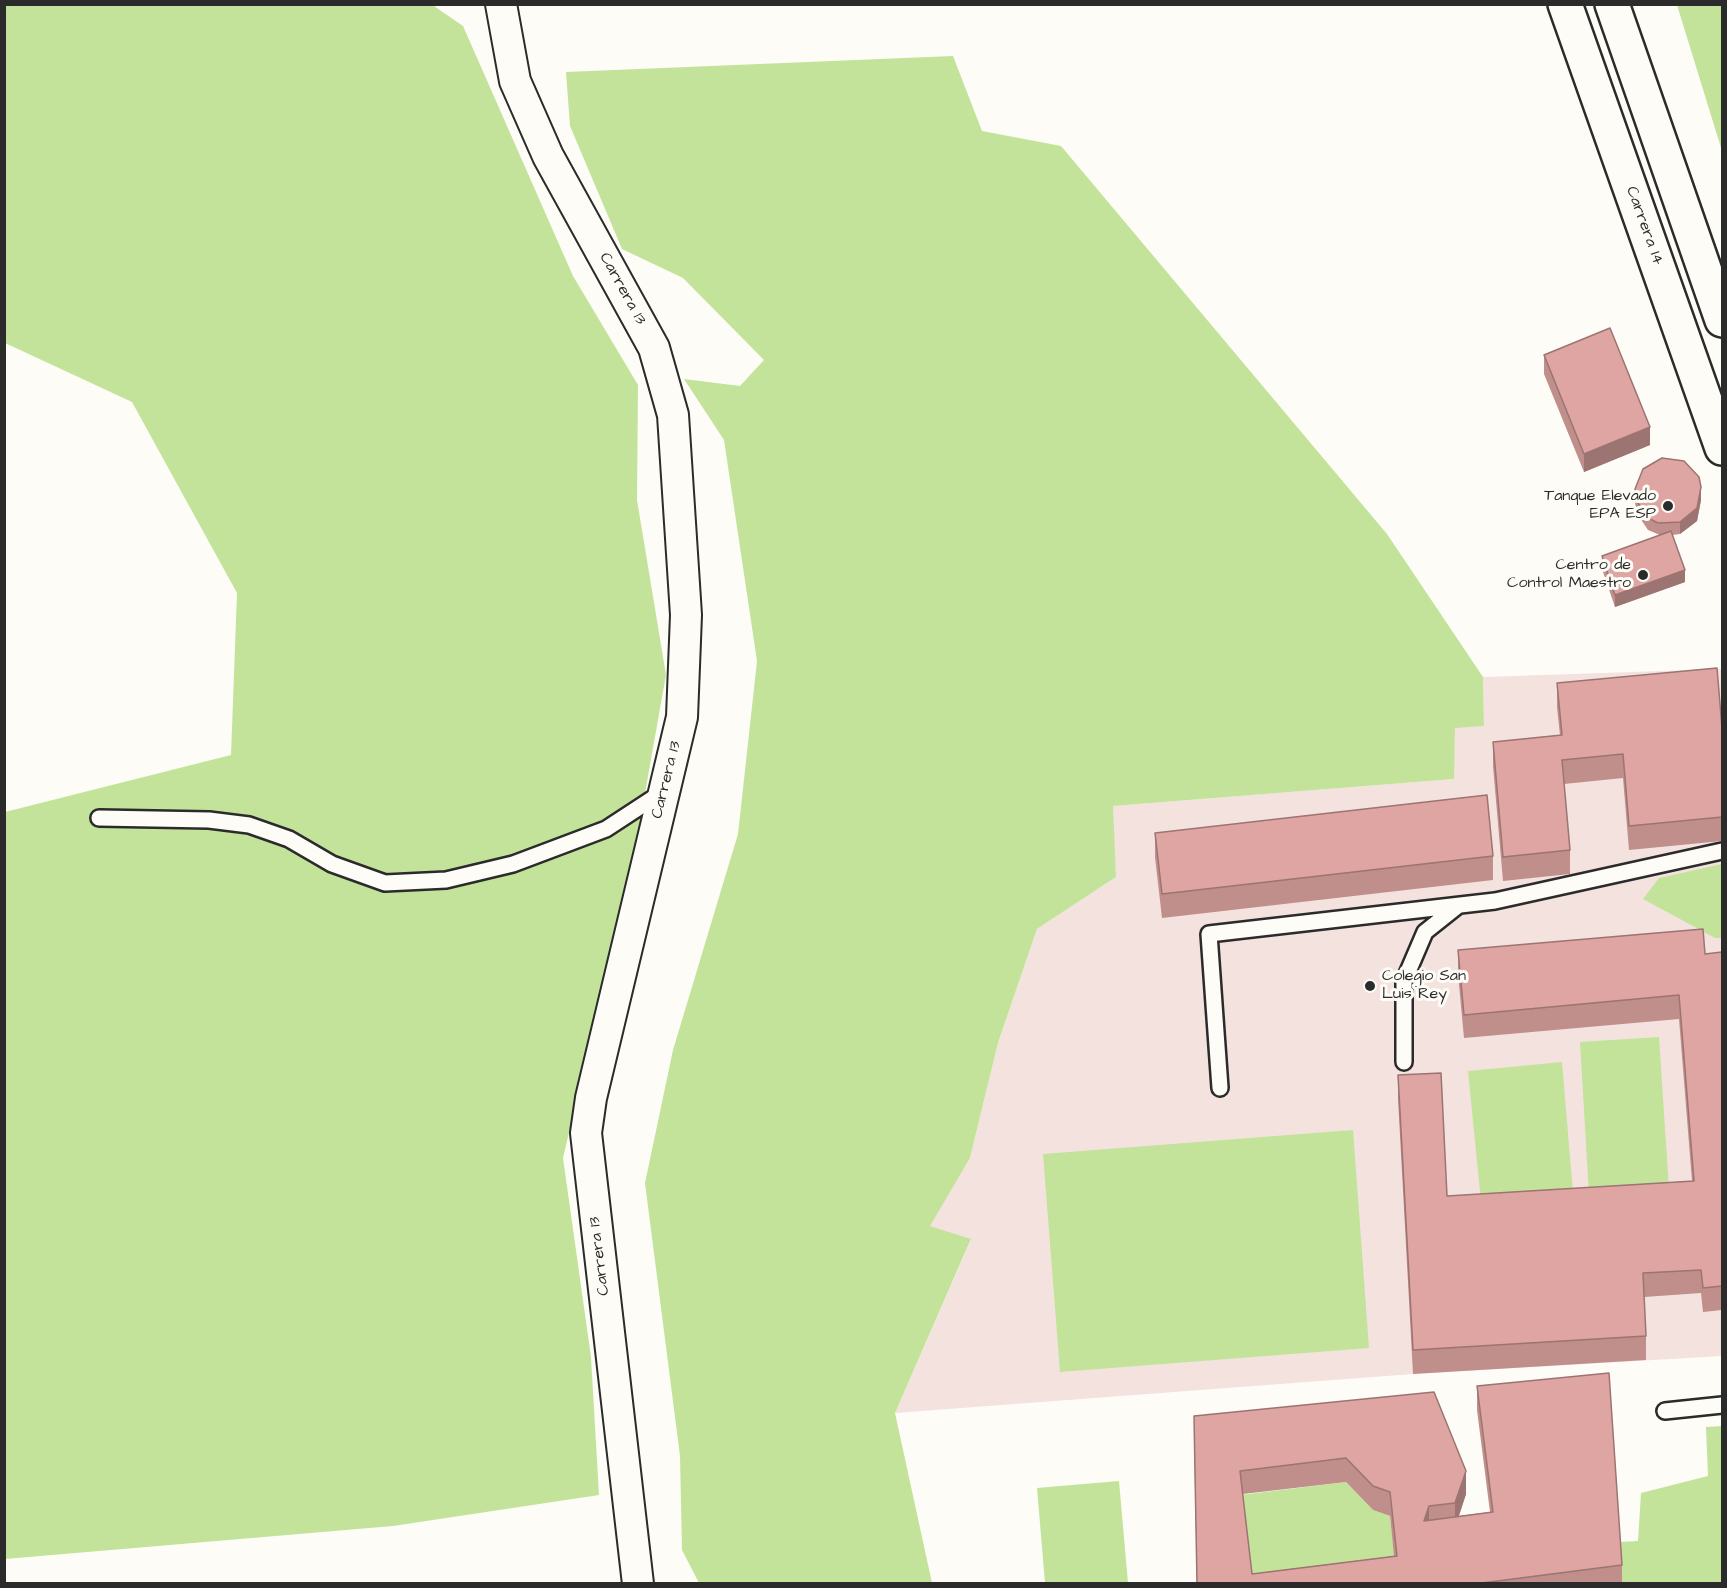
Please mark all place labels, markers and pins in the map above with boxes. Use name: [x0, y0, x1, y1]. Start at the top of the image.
place label: Tanque Elevado EPA ESP: [1544, 487, 1656, 525]
marker: Tanque Elevado EPA ESP: [1661, 499, 1675, 513]
place label: Centro de Control Maestro: [1507, 556, 1631, 594]
marker: Centro de Control Maestro: [1636, 568, 1650, 582]
place label: Colegio San Luis Rey: [1382, 967, 1466, 1005]
marker: Colegio San Luis Rey: [1363, 979, 1377, 993]

